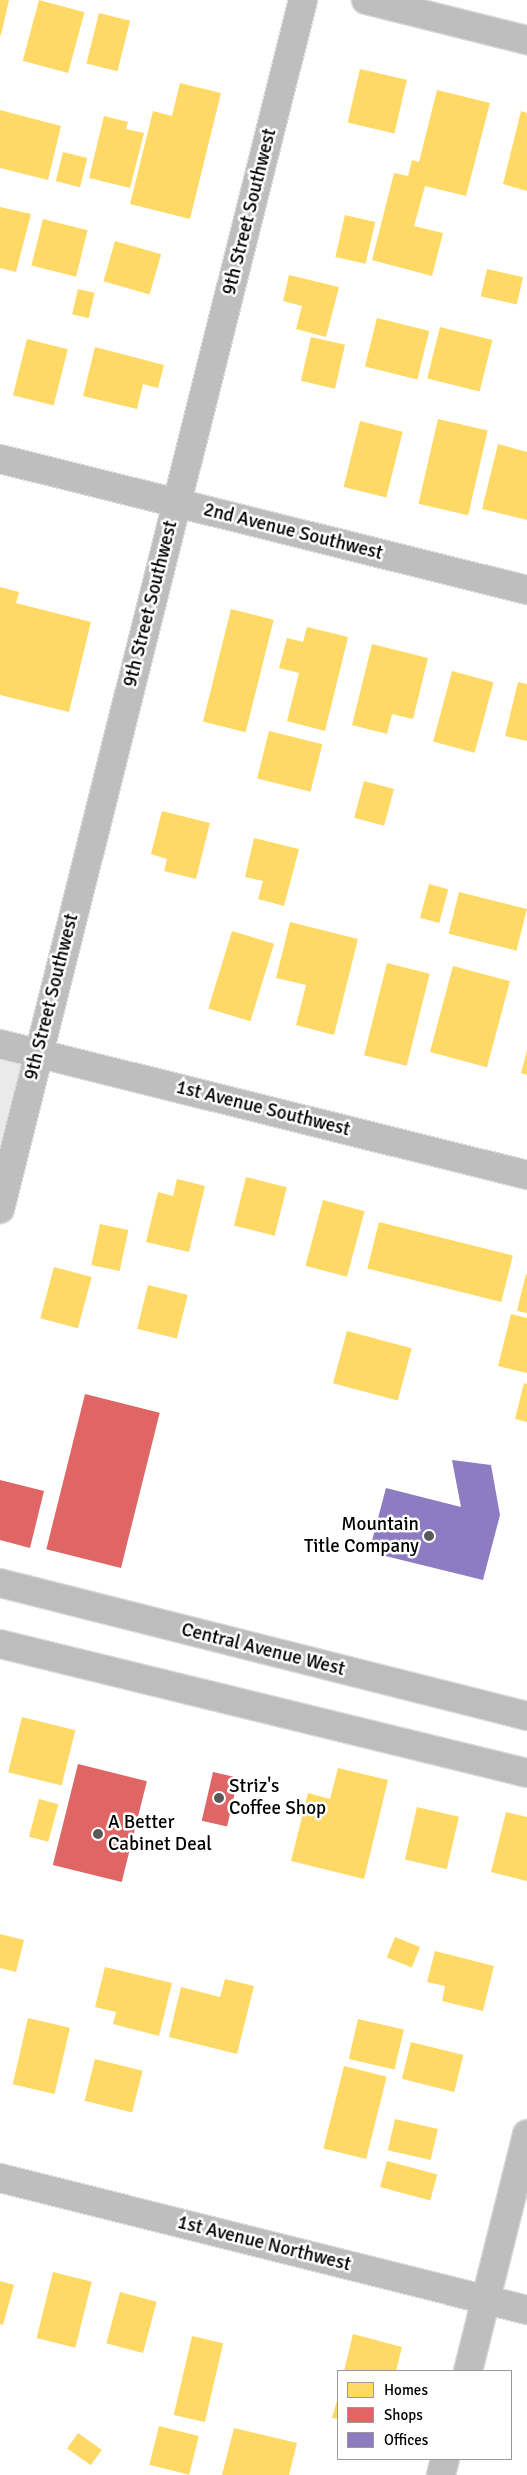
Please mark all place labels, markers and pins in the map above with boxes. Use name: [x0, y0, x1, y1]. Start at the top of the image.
place label: Mountain Title Company: [304, 1514, 419, 1558]
marker: Mountain Title Company: [423, 1530, 435, 1542]
place label: Striz's Coffee Shop: [229, 1776, 326, 1820]
marker: Striz's Coffee Shop: [213, 1792, 225, 1804]
place label: A Better Cabinet Deal: [108, 1812, 212, 1856]
marker: A Better Cabinet Deal: [92, 1828, 104, 1840]

